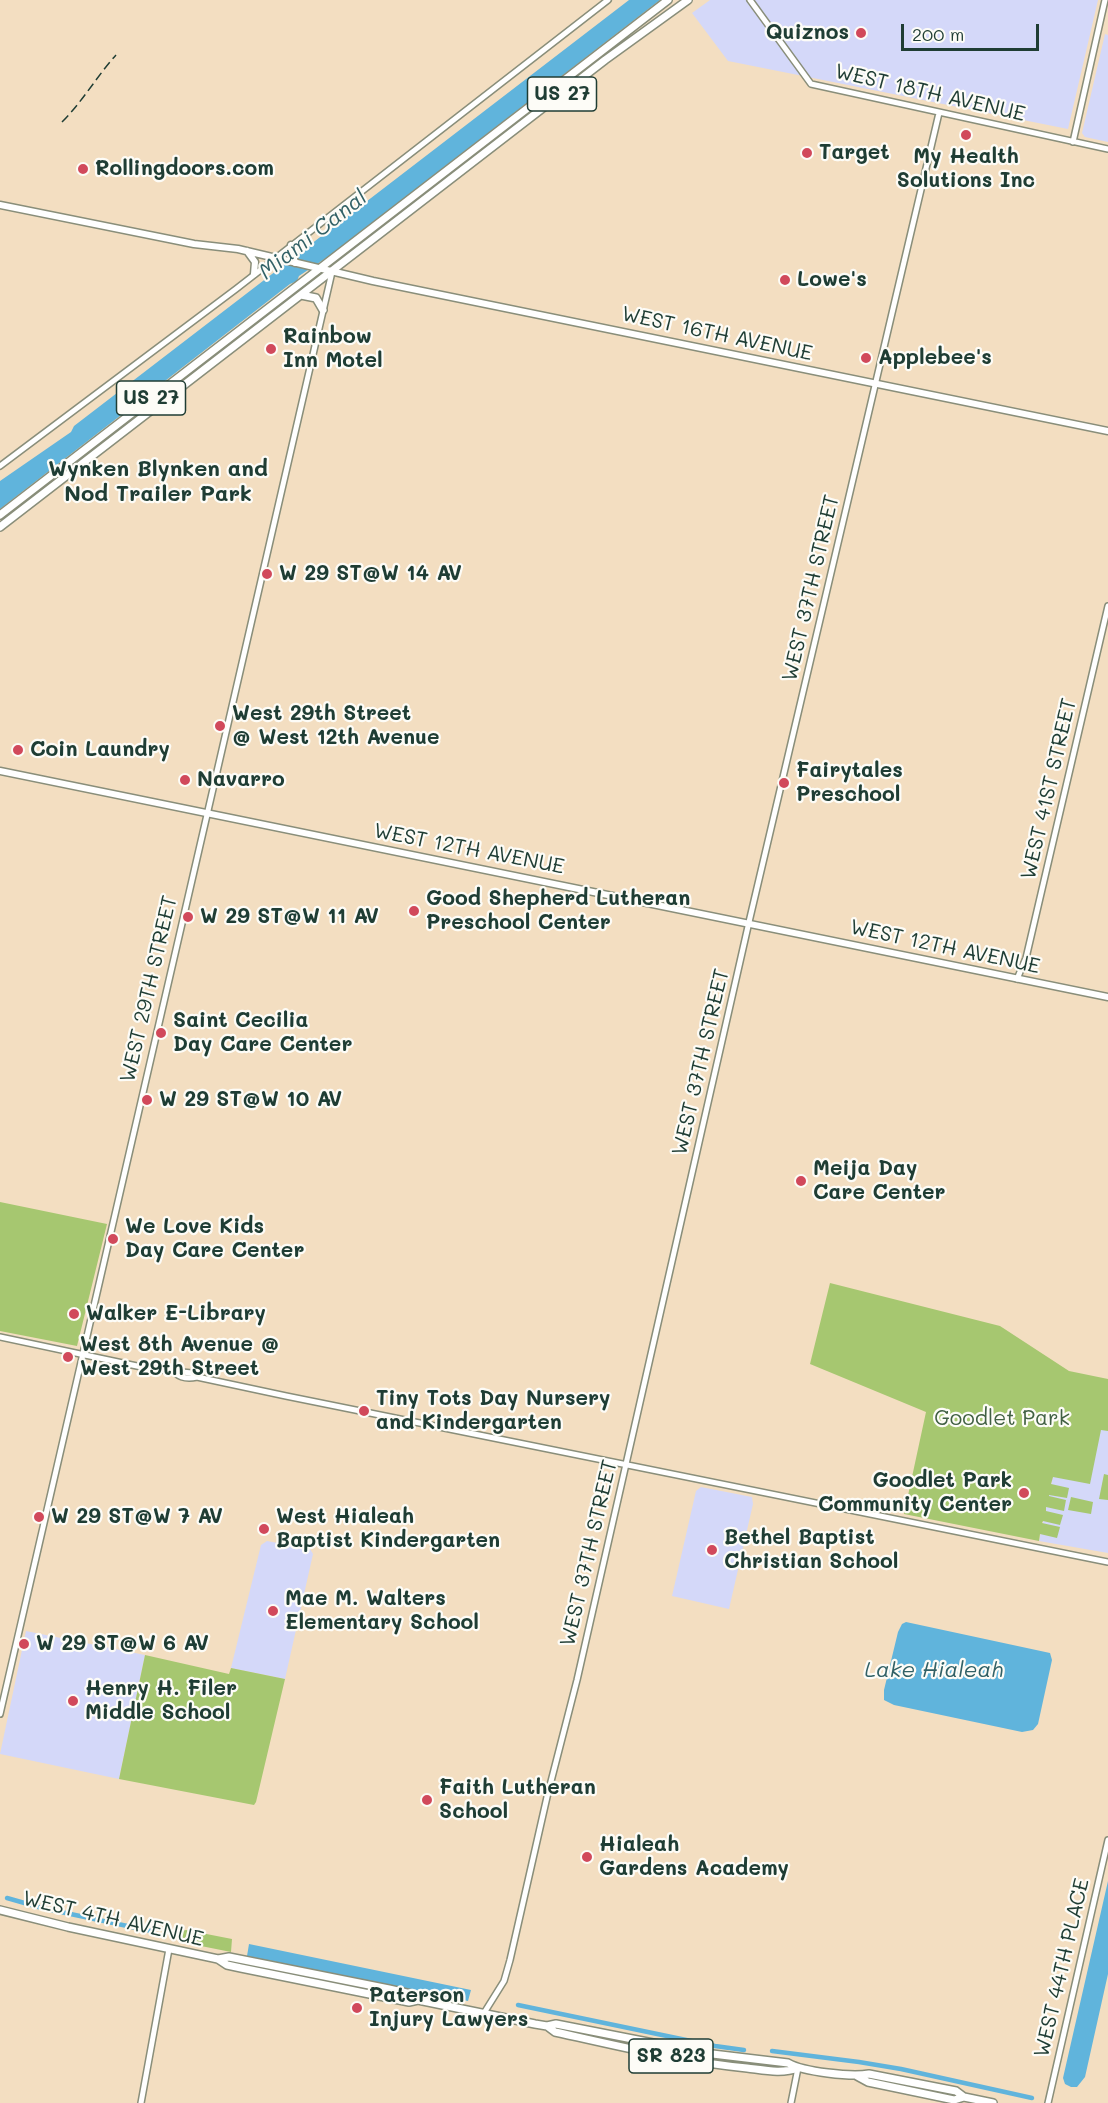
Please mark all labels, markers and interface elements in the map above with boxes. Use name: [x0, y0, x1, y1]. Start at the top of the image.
scale bar: [904, 12, 1042, 50]
place label: Quiznos: [766, 20, 849, 46]
text: 200 m: [912, 22, 964, 46]
marker: Quiznos: [854, 26, 868, 40]
street label: WEST 18TH AVENUE: [832, 59, 1028, 127]
road number: US 27: [528, 77, 596, 111]
marker: My Health Solutions Inc: [959, 128, 973, 142]
place label: Target: [819, 140, 890, 166]
place label: My Health Solutions Inc: [897, 144, 1035, 194]
marker: Target: [800, 146, 814, 160]
place label: Rollingdoors.com: [95, 156, 274, 182]
marker: Rollingdoors.com: [76, 162, 90, 176]
water label: Miami Canal: [254, 185, 372, 285]
place label: Lowe's: [797, 267, 867, 293]
marker: Lowe's: [778, 273, 792, 287]
street label: WEST 16TH AVENUE: [619, 301, 815, 367]
place label: Rainbow Inn Motel: [283, 324, 383, 374]
marker: Rainbow Inn Motel: [264, 342, 278, 356]
place label: Applebee's: [878, 345, 992, 371]
marker: Applebee's: [859, 351, 873, 365]
road number: US 27: [116, 381, 186, 415]
district label: Wynken Blynken and Nod Trailer Park: [48, 456, 268, 508]
street label: WEST 37TH STREET: [777, 492, 845, 684]
place label: W 29 ST@W 14 AV: [279, 561, 462, 587]
marker: W 29 ST@W 14 AV: [260, 567, 274, 581]
street label: WEST 41ST STREET: [1016, 696, 1082, 882]
place label: West 29th Street @ West 12th Avenue: [232, 701, 440, 751]
marker: West 29th Street @ West 12th Avenue: [213, 719, 227, 733]
place label: Coin Laundry: [30, 737, 170, 763]
marker: Coin Laundry: [11, 743, 25, 757]
place label: Fairytales Preschool: [796, 758, 903, 808]
place label: Navarro: [197, 767, 285, 793]
marker: Navarro: [178, 773, 192, 787]
marker: Fairytales Preschool: [777, 776, 791, 790]
street label: WEST 12TH AVENUE: [372, 818, 566, 880]
place label: Good Shepherd Lutheran Preschool Center: [426, 886, 690, 936]
street label: WEST 29TH STREET: [115, 893, 183, 1085]
place label: W 29 ST@W 11 AV: [200, 904, 379, 930]
marker: Good Shepherd Lutheran Preschool Center: [407, 904, 421, 918]
marker: W 29 ST@W 11 AV: [181, 910, 195, 924]
street label: WEST 12TH AVENUE: [848, 915, 1042, 979]
street label: WEST 37TH STREET: [667, 966, 735, 1158]
place label: Saint Cecilia Day Care Center: [173, 1008, 352, 1058]
marker: Saint Cecilia Day Care Center: [154, 1026, 168, 1040]
place label: W 29 ST@W 10 AV: [159, 1087, 342, 1113]
marker: W 29 ST@W 10 AV: [140, 1093, 154, 1107]
place label: Meija Day Care Center: [813, 1156, 945, 1206]
marker: Meija Day Care Center: [794, 1174, 808, 1188]
place label: We Love Kids Day Care Center: [125, 1214, 304, 1264]
marker: We Love Kids Day Care Center: [106, 1232, 120, 1246]
place label: Walker E-Library: [86, 1301, 266, 1327]
marker: Walker E-Library: [67, 1307, 81, 1321]
place label: West 8th Avenue @ West 29th Street: [80, 1332, 280, 1382]
marker: West 8th Avenue @ West 29th Street: [61, 1350, 75, 1364]
place label: Tiny Tots Day Nursery and Kindergarten: [376, 1386, 610, 1436]
marker: Tiny Tots Day Nursery and Kindergarten: [357, 1404, 371, 1418]
park label: Goodlet Park: [934, 1406, 1070, 1432]
street label: WEST 37TH STREET: [555, 1457, 623, 1649]
place label: Goodlet Park Community Center: [818, 1468, 1012, 1518]
marker: Goodlet Park Community Center: [1017, 1486, 1031, 1500]
place label: W 29 ST@W 7 AV: [51, 1504, 223, 1530]
place label: West Hialeah Baptist Kindergarten: [276, 1504, 500, 1554]
marker: W 29 ST@W 7 AV: [32, 1510, 46, 1524]
marker: West Hialeah Baptist Kindergarten: [257, 1522, 271, 1536]
place label: Bethel Baptist Christian School: [724, 1525, 898, 1575]
marker: Bethel Baptist Christian School: [705, 1543, 719, 1557]
place label: Mae M. Walters Elementary School: [285, 1586, 479, 1636]
marker: Mae M. Walters Elementary School: [266, 1604, 280, 1618]
place label: W 29 ST@W 6 AV: [36, 1631, 209, 1657]
marker: W 29 ST@W 6 AV: [17, 1637, 31, 1651]
water label: Lake Hialeah: [865, 1657, 1003, 1683]
place label: Henry H. Filer Middle School: [85, 1676, 237, 1726]
marker: Henry H. Filer Middle School: [66, 1694, 80, 1708]
place label: Faith Lutheran School: [439, 1775, 596, 1825]
marker: Faith Lutheran School: [420, 1793, 434, 1807]
place label: Hialeah Gardens Academy: [599, 1832, 789, 1882]
marker: Hialeah Gardens Academy: [580, 1850, 594, 1864]
street label: WEST 44TH PLACE: [1029, 1876, 1095, 2060]
street label: WEST 4TH AVENUE: [20, 1886, 206, 1952]
place label: Paterson Injury Lawyers: [369, 1983, 528, 2033]
marker: Paterson Injury Lawyers: [350, 2001, 364, 2015]
road number: SR 823: [629, 2039, 713, 2073]

